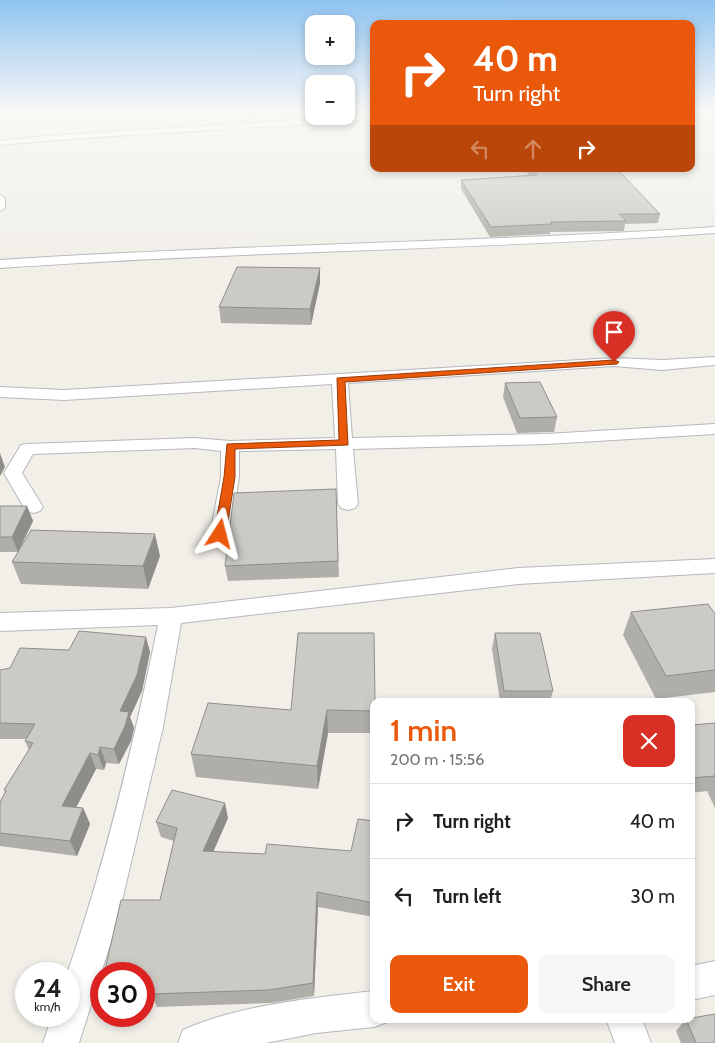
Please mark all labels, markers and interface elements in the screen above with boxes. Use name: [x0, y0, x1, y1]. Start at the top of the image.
map controls: [305, 15, 355, 125]
button: +: [305, 15, 355, 65]
text: 40 m: [473, 37, 558, 80]
icon: right: [390, 40, 455, 105]
button: −: [305, 75, 355, 125]
text: Turn right: [473, 80, 560, 107]
icon: left: [466, 135, 494, 163]
icon: ahead: [519, 135, 547, 163]
icon: right: [572, 135, 600, 163]
pin: [593, 311, 635, 362]
icon: arrive: [600, 318, 628, 346]
position arrow: [193, 507, 245, 559]
text: 1 min: [390, 712, 457, 749]
button: close: [623, 715, 675, 767]
text: 200 m · 15:56: [390, 750, 484, 769]
icon: right: [390, 807, 418, 835]
text: Turn right: [433, 810, 511, 833]
text: 40 m: [630, 810, 675, 833]
icon: left: [390, 882, 418, 910]
text: Turn left: [433, 885, 501, 908]
text: 30 m: [631, 885, 675, 908]
button: Exit: [390, 955, 528, 1013]
button: Share: [538, 955, 675, 1013]
speed limit sign: 30: [90, 962, 155, 1027]
text: 24: [33, 973, 62, 1003]
text: km/h: [34, 999, 61, 1014]

